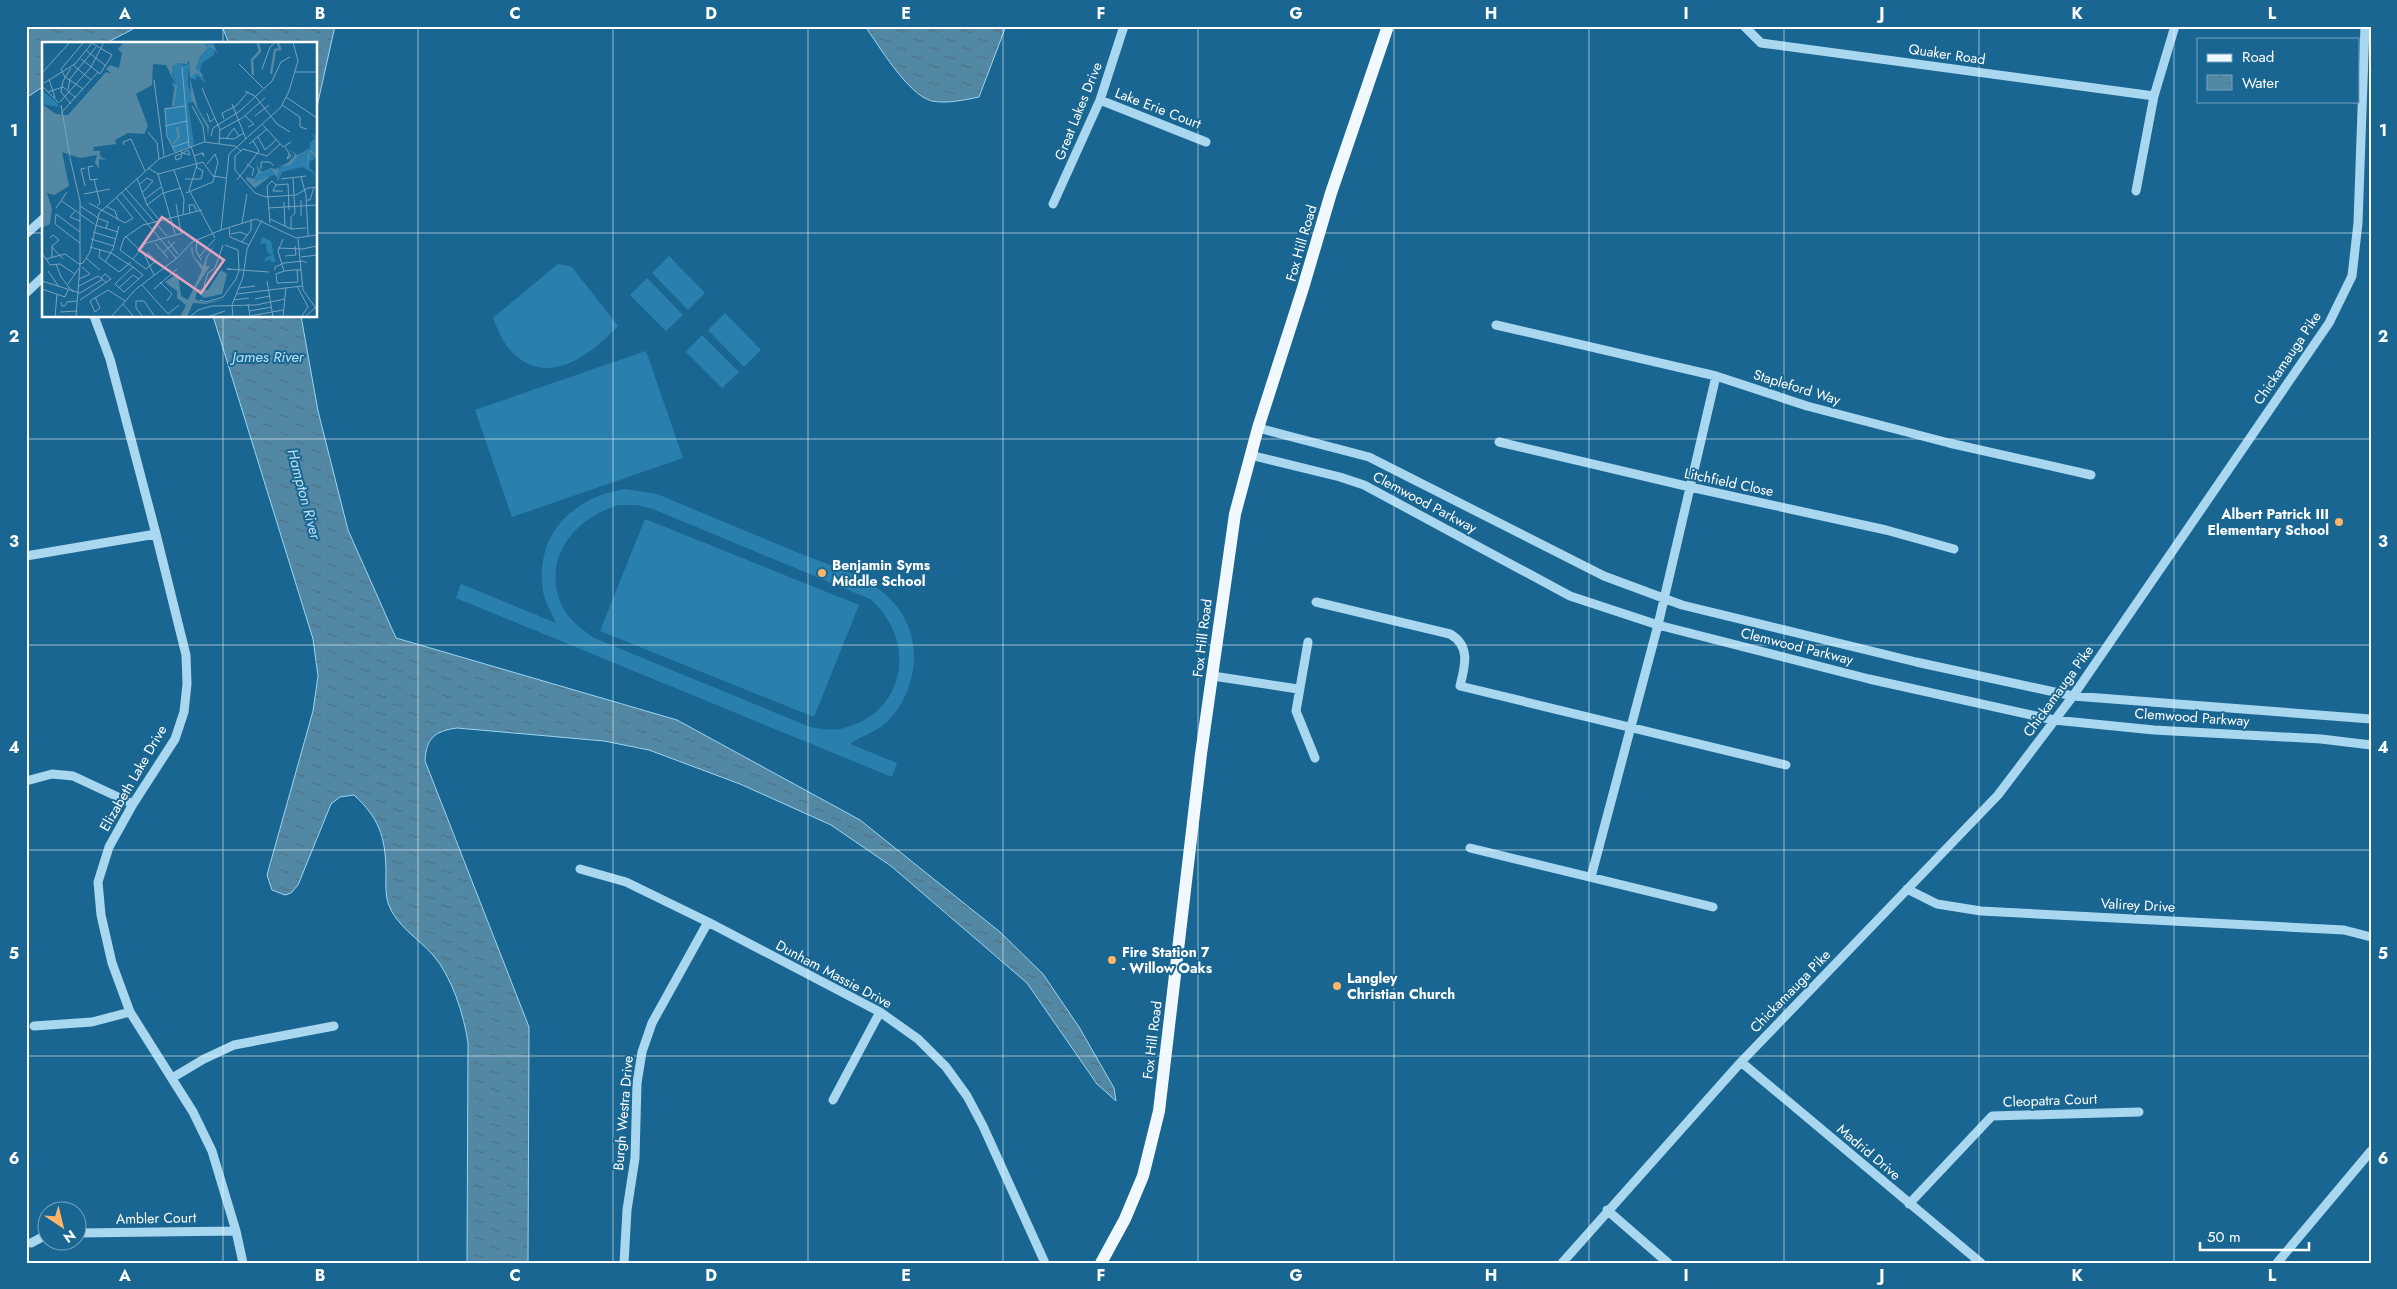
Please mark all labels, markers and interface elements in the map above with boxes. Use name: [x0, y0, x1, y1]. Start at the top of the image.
text: A: [118, 2, 131, 25]
text: B: [315, 2, 325, 25]
text: C: [509, 2, 521, 25]
text: D: [705, 2, 717, 25]
text: E: [901, 2, 911, 25]
text: F: [1097, 2, 1105, 25]
text: G: [1289, 2, 1303, 25]
text: H: [1485, 2, 1497, 25]
text: I: [1683, 2, 1689, 25]
text: J: [1876, 2, 1885, 25]
text: K: [2071, 2, 2083, 25]
text: L: [2268, 2, 2277, 25]
legend: [2197, 38, 2360, 102]
street label: Quaker Road: [1907, 39, 1987, 69]
inset map: [42, 42, 318, 318]
text: Road: [2242, 46, 2274, 68]
street label: Great Lakes Drive: [1049, 59, 1107, 163]
text: Water: [2242, 72, 2280, 94]
street label: Lake Erie Court: [1112, 82, 1205, 134]
text: 1: [10, 119, 18, 142]
text: 1: [2379, 119, 2387, 142]
street label: Fox Hill Road: [1281, 202, 1321, 284]
street label: Chickamauga Pike: [2248, 307, 2326, 409]
text: 2: [9, 325, 19, 348]
text: 2: [2378, 325, 2388, 348]
water label: James River: [229, 346, 305, 368]
street label: Stapleford Way: [1751, 364, 1844, 410]
water label: Hampton River: [281, 446, 327, 543]
street label: Litchfield Close: [1682, 463, 1776, 501]
street label: Clemwood Parkway: [1369, 466, 1481, 538]
place label: Albert Patrick III Elementary School: [2208, 504, 2329, 540]
marker: Albert Patrick III Elementary School: [2333, 516, 2345, 528]
text: 3: [9, 530, 19, 553]
text: 3: [2378, 530, 2388, 553]
place label: Benjamin Syms Middle School: [832, 555, 931, 591]
marker: Benjamin Syms Middle School: [816, 567, 828, 579]
street label: Fox Hill Road: [1187, 598, 1217, 678]
street label: Clemwood Parkway: [1739, 622, 1856, 670]
street label: Chickamauga Pike: [2018, 641, 2098, 741]
street label: Clemwood Parkway: [2134, 703, 2251, 731]
street label: Elizabeth Lake Drive: [94, 721, 172, 835]
text: 4: [8, 736, 20, 759]
text: 4: [2377, 736, 2389, 759]
street label: Valirey Drive: [2100, 893, 2176, 917]
street label: Dunham Massie Drive: [772, 935, 896, 1013]
text: 5: [9, 942, 19, 965]
place label: Fire Station 7 - Willow Oaks: [1122, 942, 1213, 978]
text: 5: [2378, 942, 2388, 965]
street label: Chickamauga Pike: [1745, 945, 1835, 1037]
marker: Fire Station 7 - Willow Oaks: [1106, 954, 1118, 966]
place label: Langley Christian Church: [1347, 968, 1455, 1004]
marker: Langley Christian Church: [1331, 980, 1343, 992]
street label: Fox Hill Road: [1137, 1000, 1167, 1080]
street label: Burgh Westra Drive: [608, 1055, 638, 1171]
street label: Cleopatra Court: [2003, 1088, 2098, 1112]
street label: Madrid Drive: [1833, 1119, 1905, 1185]
text: 6: [9, 1147, 19, 1170]
text: 6: [2378, 1147, 2388, 1170]
north arrow: [38, 1202, 88, 1252]
street label: Ambler Court: [116, 1207, 197, 1229]
scale bar: [2200, 1219, 2308, 1251]
text: N: [59, 1225, 80, 1248]
text: 50 m: [2207, 1226, 2241, 1248]
text: A: [118, 1264, 131, 1287]
text: B: [315, 1264, 325, 1287]
text: C: [509, 1264, 521, 1287]
text: D: [705, 1264, 717, 1287]
text: E: [901, 1264, 911, 1287]
text: F: [1097, 1264, 1105, 1287]
text: G: [1289, 1264, 1303, 1287]
text: H: [1485, 1264, 1497, 1287]
text: I: [1683, 1264, 1689, 1287]
text: J: [1876, 1264, 1885, 1287]
text: K: [2071, 1264, 2083, 1287]
text: L: [2268, 1264, 2277, 1287]

